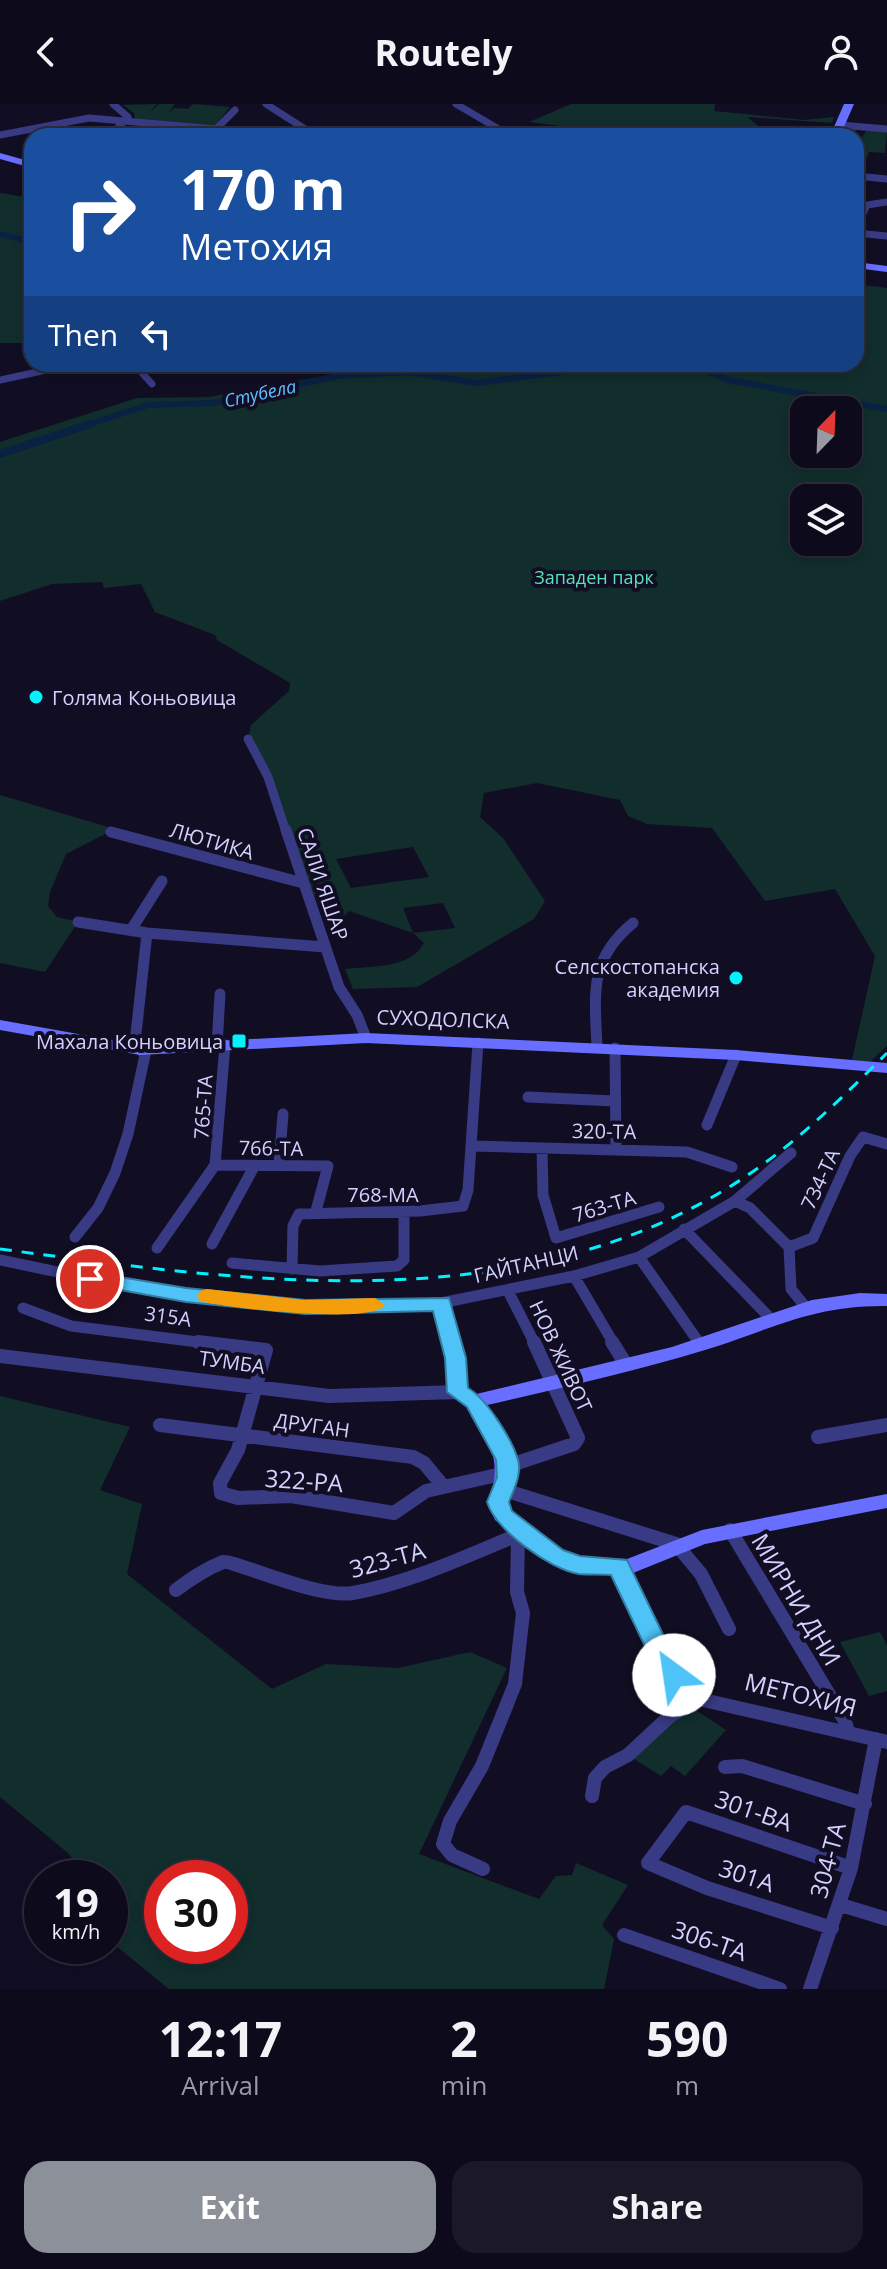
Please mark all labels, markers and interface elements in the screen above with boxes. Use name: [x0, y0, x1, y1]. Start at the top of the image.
text: Routely: [374, 28, 513, 77]
icon: back: [24, 30, 68, 74]
icon: person: [819, 30, 863, 74]
text: 170 m: [180, 150, 346, 226]
icon: right: [48, 160, 152, 264]
text: Метохия: [180, 222, 333, 271]
icon: left: [134, 312, 178, 356]
text: Then: [48, 314, 118, 355]
water label: Стубела: [222, 374, 298, 412]
north arrow: [790, 396, 862, 468]
map controls: [790, 396, 862, 556]
button: layers: [790, 484, 862, 556]
park label: Западен парк: [534, 565, 655, 589]
place label: Голяма Коньовица: [52, 684, 236, 711]
marker: Голяма Коньовица: [27, 688, 45, 706]
street label: ЛЮТИКА: [167, 816, 257, 866]
street label: САЛИ ЯШАР: [291, 824, 355, 944]
place label: Селскостопанска академия: [555, 953, 720, 1003]
marker: Селскостопанска академия: [727, 969, 745, 987]
street label: СУХОДОЛСКА: [376, 1003, 510, 1035]
place label: Махала Коньовица: [36, 1028, 223, 1055]
marker: Махала Коньовица: [230, 1032, 248, 1050]
street label: 765-ТА: [187, 1074, 219, 1140]
street label: 320-ТА: [572, 1117, 637, 1145]
street label: 766-ТА: [239, 1134, 304, 1162]
street label: 734-ТА: [794, 1144, 846, 1214]
street label: 768-МА: [347, 1181, 419, 1208]
street label: 763-ТА: [569, 1184, 639, 1228]
street label: ГАЙТАНЦИ: [471, 1239, 581, 1289]
pin: [56, 1245, 124, 1313]
icon: arrive: [68, 1257, 112, 1301]
street label: НОВ ЖИВОТ: [523, 1296, 599, 1416]
street label: 315А: [143, 1299, 193, 1333]
street label: ТУМБА: [197, 1344, 267, 1380]
street label: ДРУГАН: [273, 1406, 351, 1444]
street label: 322-РА: [264, 1461, 345, 1499]
street label: МИРНИ ДНИ: [745, 1527, 849, 1671]
street label: 323-ТА: [345, 1533, 429, 1585]
position arrow: [632, 1633, 716, 1717]
street label: МЕТОХИЯ: [742, 1664, 860, 1724]
street label: 301-ВА: [711, 1781, 798, 1839]
street label: 304-ТА: [801, 1818, 853, 1902]
street label: 301А: [715, 1851, 780, 1900]
speed limit sign: 30: [144, 1860, 248, 1964]
text: 19: [53, 1874, 99, 1929]
street label: 306-ТА: [668, 1912, 753, 1968]
text: km/h: [52, 1918, 100, 1945]
text: 12:17: [159, 2006, 282, 2071]
text: 2: [450, 2006, 478, 2071]
text: 590: [646, 2006, 728, 2071]
text: Arrival: [181, 2067, 260, 2103]
text: min: [441, 2067, 487, 2103]
text: m: [675, 2067, 699, 2103]
button: Exit: [24, 2161, 436, 2253]
button: Share: [452, 2161, 863, 2253]

